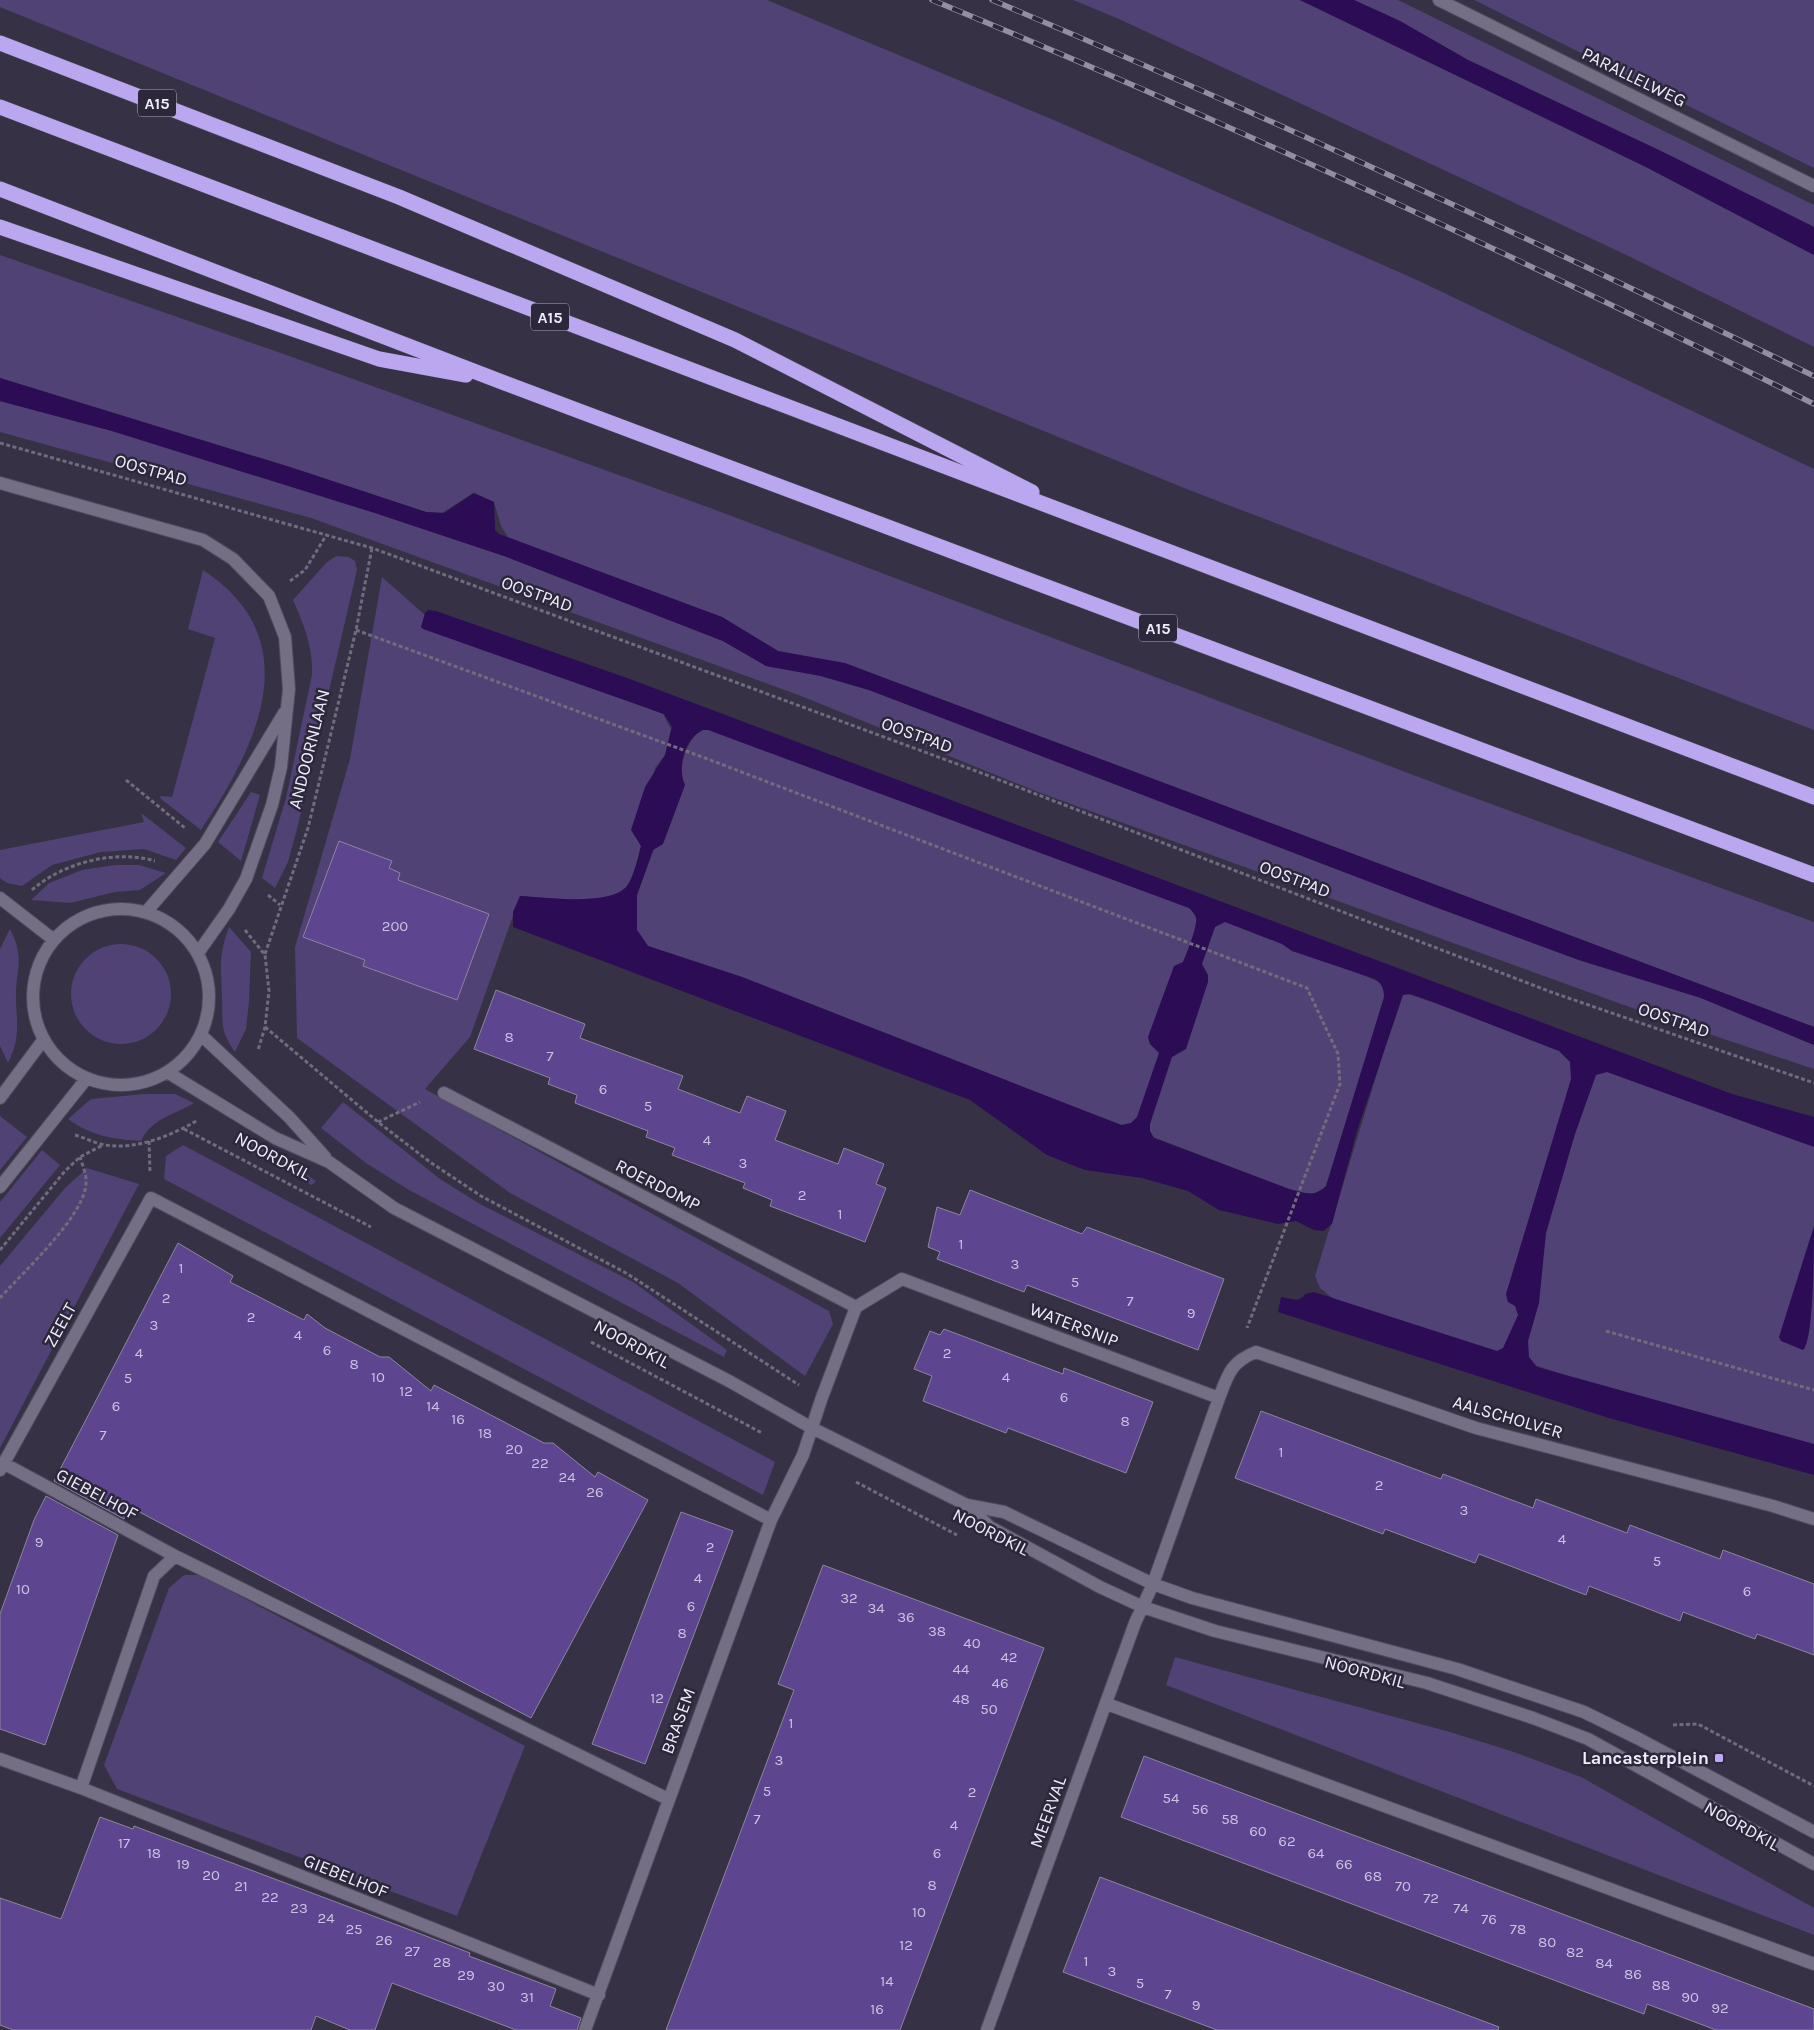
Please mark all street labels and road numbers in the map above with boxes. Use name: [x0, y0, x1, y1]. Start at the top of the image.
street label: PARALLELWEG: [1578, 42, 1690, 112]
road number: A15: [138, 90, 176, 116]
road number: A15: [531, 304, 569, 330]
street label: OOSTPAD: [112, 449, 190, 491]
street label: OOSTPAD: [498, 571, 576, 617]
road number: A15: [1139, 614, 1177, 641]
street label: ANDOORNLAAN: [284, 687, 334, 811]
street label: OOSTPAD: [878, 712, 956, 758]
street label: OOSTPAD: [1256, 855, 1334, 903]
street label: OOSTPAD: [1635, 997, 1713, 1043]
street label: NOORDKIL: [231, 1127, 315, 1185]
street label: ROERDOMP: [612, 1154, 704, 1216]
street label: WATERSNIP: [1026, 1298, 1122, 1352]
street label: ZEELT: [39, 1299, 81, 1351]
street label: NOORDKIL: [590, 1315, 674, 1373]
street label: AALSCHOLVER: [1450, 1391, 1566, 1443]
street label: GIEBELHOF: [52, 1463, 142, 1525]
street label: NOORDKIL: [949, 1503, 1033, 1561]
street label: NOORDKIL: [1322, 1651, 1408, 1693]
street label: BRASEM: [656, 1685, 700, 1757]
street label: MEERVAL: [1025, 1773, 1071, 1851]
street label: NOORDKIL: [1700, 1796, 1784, 1856]
street label: GIEBELHOF: [300, 1849, 392, 1903]

